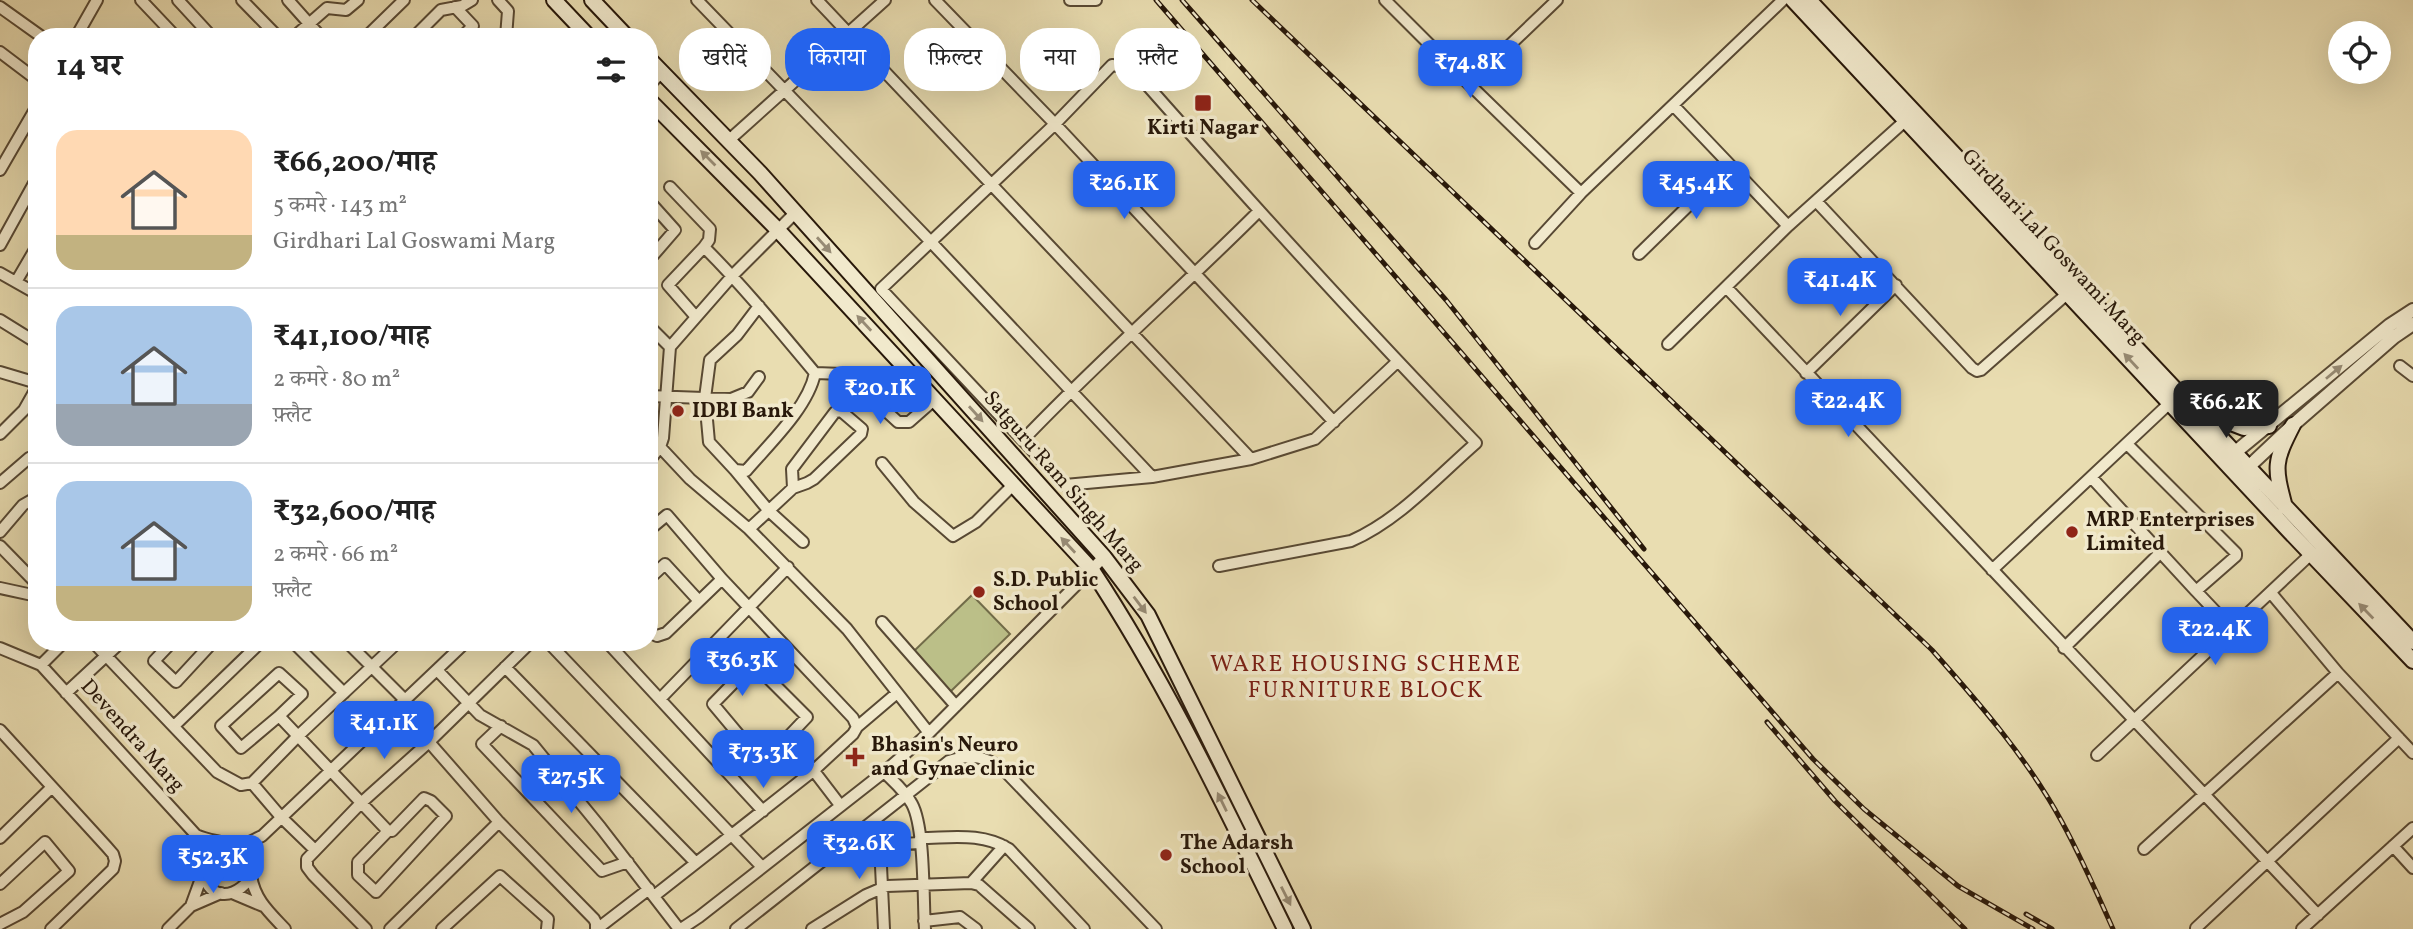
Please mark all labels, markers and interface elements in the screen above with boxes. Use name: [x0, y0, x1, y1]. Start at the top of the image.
map controls: [2328, 21, 2391, 84]
button: locate: [2328, 21, 2391, 84]
chip: खरीदें: [679, 28, 771, 91]
chip: किराया: [785, 28, 890, 91]
chip: फ़िल्टर: [904, 28, 1006, 91]
chip: नया: [1020, 28, 1100, 91]
chip: फ़्लैट: [1114, 28, 1202, 91]
pin: ₹74.8K: [1413, 41, 1527, 100]
text: 14 घर: [56, 46, 122, 88]
text: ₹74.8K: [1434, 47, 1506, 79]
icon: filters: [592, 51, 630, 89]
marker: Kirti Nagar: [1193, 93, 1213, 113]
place label: Kirti Nagar: [1147, 114, 1259, 143]
text: ₹66,200/माह: [273, 142, 436, 184]
street label: Girdhari Lal Goswami Marg: [1954, 143, 2152, 351]
one-way arrow: [699, 150, 716, 167]
icon: home: [112, 158, 196, 242]
pin: ₹26.1K: [1067, 162, 1181, 221]
pin: ₹45.4K: [1639, 162, 1753, 221]
text: ₹26.1K: [1089, 168, 1159, 200]
text: ₹45.4K: [1659, 168, 1733, 200]
text: 5 कमरे · 143 m²: [273, 190, 407, 222]
text: Girdhari Lal Goswami Marg: [273, 226, 555, 258]
one-way arrow: [816, 237, 831, 254]
pin: ₹41.4K: [1783, 258, 1897, 318]
text: ₹41.4K: [1803, 265, 1877, 297]
one-way arrow: [856, 314, 872, 332]
text: ₹41,100/माह: [273, 316, 430, 358]
icon: home: [112, 334, 196, 418]
one-way arrow: [2123, 353, 2139, 370]
text: 2 कमरे · 80 m²: [273, 364, 400, 396]
one-way arrow: [2325, 364, 2343, 380]
pin: ₹20.1K: [823, 366, 937, 426]
text: ₹20.1K: [844, 373, 916, 405]
pin: ₹22.4K: [1791, 380, 1905, 439]
pin: ₹66.2K: [2169, 380, 2283, 440]
street label: Satguru Ram Singh Marg: [976, 385, 1150, 579]
text: ₹22.4K: [1811, 386, 1885, 418]
text: ₹66.2K: [2189, 387, 2263, 419]
place label: IDBI Bank: [692, 397, 794, 426]
text: फ़्लैट: [273, 400, 311, 432]
marker: IDBI Bank: [670, 403, 686, 419]
one-way arrow: [968, 406, 983, 423]
text: ₹32,600/माह: [273, 491, 435, 533]
place label: MRP Enterprises Limited: [2086, 506, 2255, 559]
icon: home: [112, 509, 196, 593]
marker: MRP Enterprises Limited: [2064, 524, 2080, 540]
one-way arrow: [1061, 537, 1077, 554]
text: 2 कमरे · 66 m²: [273, 539, 398, 571]
place label: S.D. Public School: [993, 566, 1099, 619]
text: फ़्लैट: [273, 575, 311, 607]
marker: S.D. Public School: [971, 584, 987, 600]
one-way arrow: [1133, 596, 1148, 614]
one-way arrow: [2357, 603, 2374, 620]
pin: ₹22.4K: [2158, 608, 2272, 667]
text: ₹22.4K: [2178, 614, 2252, 646]
pin: ₹36.3K: [685, 638, 799, 698]
text: ₹36.3K: [706, 645, 778, 677]
district label: WARE HOUSING SCHEME FURNITURE BLOCK: [1210, 649, 1522, 707]
street label: Devendra Marg: [73, 673, 191, 799]
pin: ₹41.1K: [327, 702, 441, 761]
text: ₹41.1K: [350, 708, 418, 740]
pin: ₹73.3K: [706, 730, 820, 790]
place label: Bhasin's Neuro and Gynae clinic: [871, 731, 1035, 784]
text: ₹73.3K: [728, 737, 798, 769]
marker: Bhasin's Neuro and Gynae clinic: [845, 747, 865, 767]
pin: ₹27.5K: [514, 756, 628, 815]
text: ₹27.5K: [537, 762, 605, 794]
one-way arrow: [1217, 792, 1228, 812]
pin: ₹32.6K: [802, 822, 916, 881]
text: ₹32.6K: [823, 828, 895, 860]
place label: The Adarsh School: [1180, 829, 1294, 882]
pin: ₹52.3K: [156, 836, 270, 895]
text: ₹52.3K: [178, 842, 248, 874]
marker: The Adarsh School: [1158, 847, 1174, 863]
one-way arrow: [1281, 886, 1292, 906]

